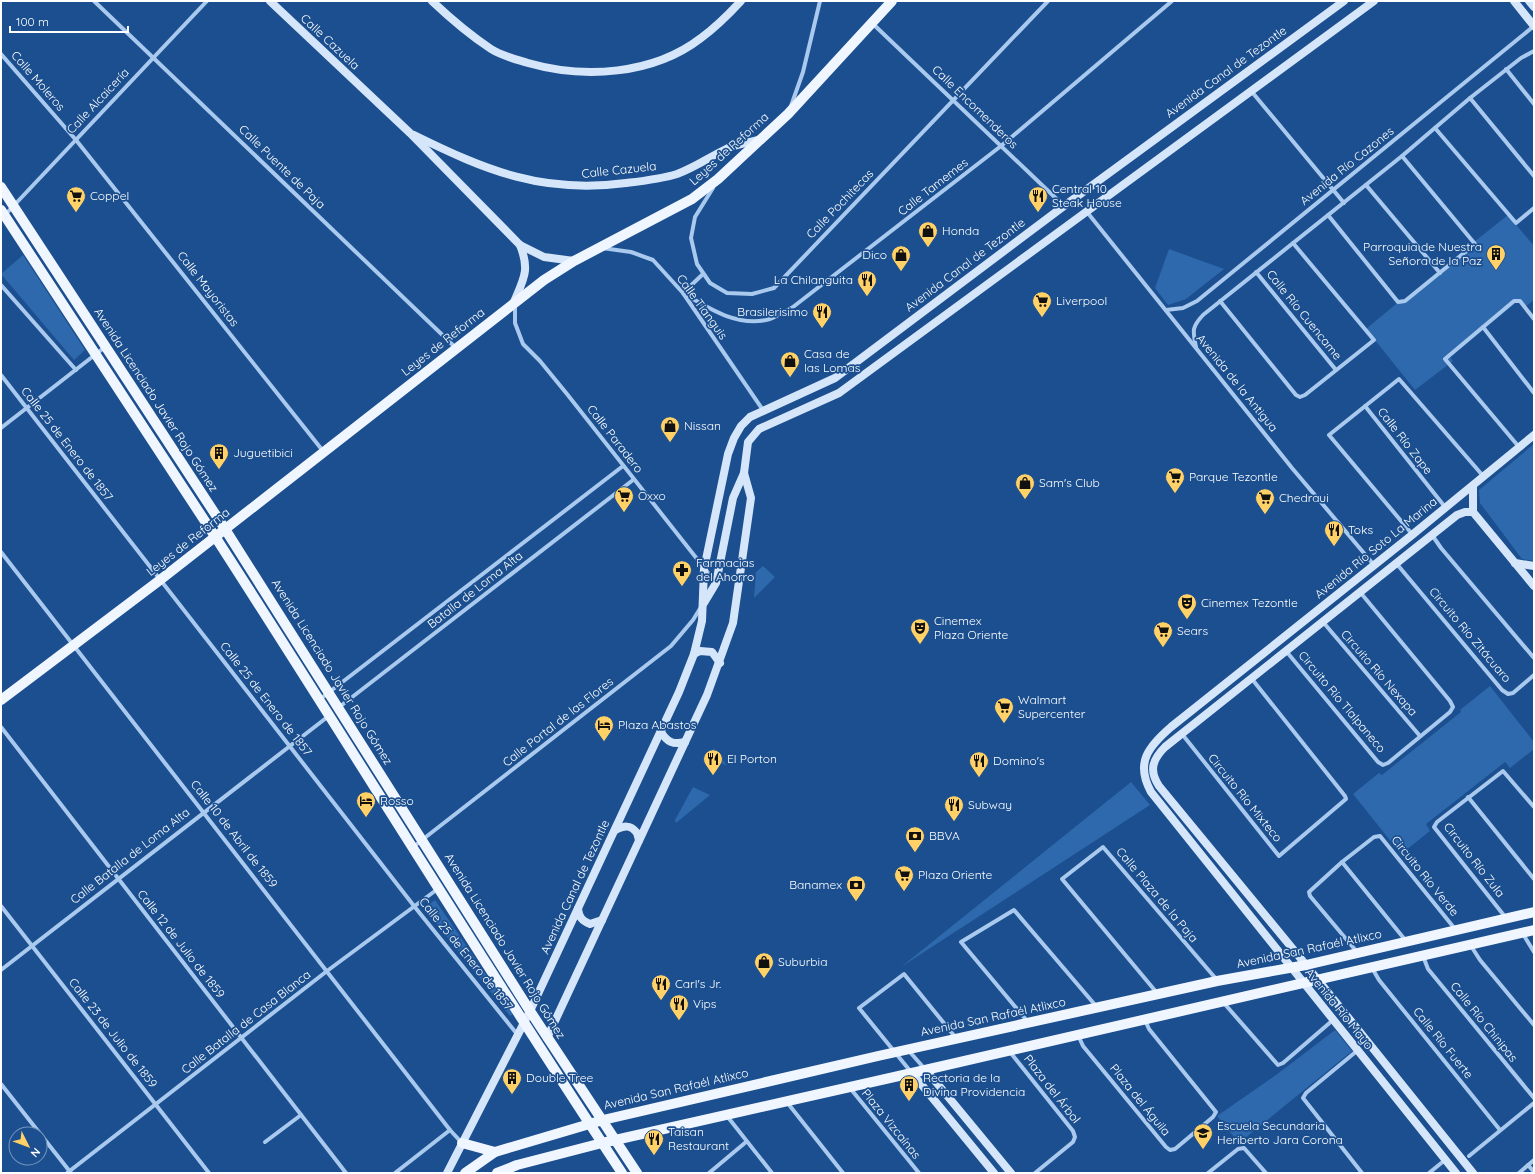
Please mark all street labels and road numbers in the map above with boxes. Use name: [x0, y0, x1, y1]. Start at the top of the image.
street label: Calle Cazuela: [298, 11, 363, 73]
street label: Avenida Canal de Tezontle: [1162, 22, 1290, 121]
street label: Calle Moleros: [8, 48, 69, 114]
street label: Calle Encomenderos: [929, 62, 1022, 152]
street label: Calle Alcaicería: [63, 65, 132, 137]
street label: Leyes de Reforma: [686, 109, 771, 188]
street label: Calle Puente de Paja: [236, 121, 329, 212]
street label: Avenida Río Cazones: [1297, 123, 1397, 208]
street label: Calle Tamemes: [895, 154, 971, 219]
street label: Calle Cazuela: [581, 158, 657, 181]
street label: Calle Pochitecas: [803, 166, 877, 241]
street label: Avenida Canal de Tezontle: [902, 214, 1028, 315]
street label: Calle Mayoristas: [174, 248, 243, 330]
street label: Calle Río Cuencame: [1264, 267, 1345, 363]
street label: Calle Tianguis: [674, 271, 731, 343]
street label: Leyes de Reforma: [398, 304, 487, 379]
street label: Avenida Licenciado Javier Rojo Gómez: [91, 305, 222, 495]
street label: Avenida de la Antigua: [1193, 331, 1281, 435]
street label: Calle 25 de Enero de 1857: [18, 384, 117, 504]
street label: Calle Paradero: [584, 402, 647, 476]
street label: Calle Río Zape: [1375, 404, 1436, 477]
street label: Avenida Río Soto La Marina: [1312, 494, 1440, 602]
street label: Leyes de Reforma: [143, 504, 232, 579]
street label: Batalla de Loma Alta: [424, 548, 525, 631]
street label: Avenida Licenciado Javier Rojo Gómez: [269, 576, 396, 768]
street label: Circuito Río Zitácuaro: [1426, 584, 1515, 685]
street label: Circuito Río Nexapa: [1338, 627, 1421, 719]
street label: Calle 25 de Enero de 1857: [217, 639, 316, 759]
street label: Circuito Río Tlalpaneco: [1296, 648, 1389, 755]
street label: Calle Portal de las Flores: [499, 673, 616, 770]
street label: Circuito Río Mixteco: [1205, 751, 1286, 845]
street label: Calle 10 de Abril de 1859: [188, 777, 281, 891]
street label: Calle Batalla de Loma Alta: [67, 804, 192, 907]
street label: Avenida Canal de Tezontle: [537, 817, 612, 956]
street label: Circuito Río Zula: [1441, 819, 1508, 900]
street label: Circuito Río Verde: [1388, 833, 1462, 919]
street label: Calle Plaza de la Paja: [1113, 844, 1202, 945]
street label: Avenida Licenciado Javier Rojo Gómez: [442, 850, 569, 1042]
street label: Calle 12 de Julio de 1859: [134, 887, 229, 1001]
street label: Calle 25 de Enero de 1857: [416, 894, 516, 1013]
street label: Avenida San Rafaél Atlixco: [1235, 926, 1383, 971]
street label: Avenida Río Mayo: [1302, 965, 1377, 1052]
street label: Calle Batalla de Casa Blanca: [178, 966, 313, 1077]
street label: Calle 23 de Julio de 1859: [66, 975, 161, 1091]
street label: Calle Río Chinipas: [1448, 979, 1521, 1065]
street label: Avenida San Rafaél Atlixco: [919, 994, 1067, 1039]
street label: Calle Río Fuerte: [1410, 1004, 1477, 1082]
street label: Plaza del Árbol: [1021, 1051, 1084, 1126]
street label: Plaza del Águila: [1107, 1061, 1174, 1139]
street label: Avenida San Rafaél Atlixco: [602, 1065, 750, 1112]
street label: Plaza Vizcaínas: [859, 1086, 924, 1162]

